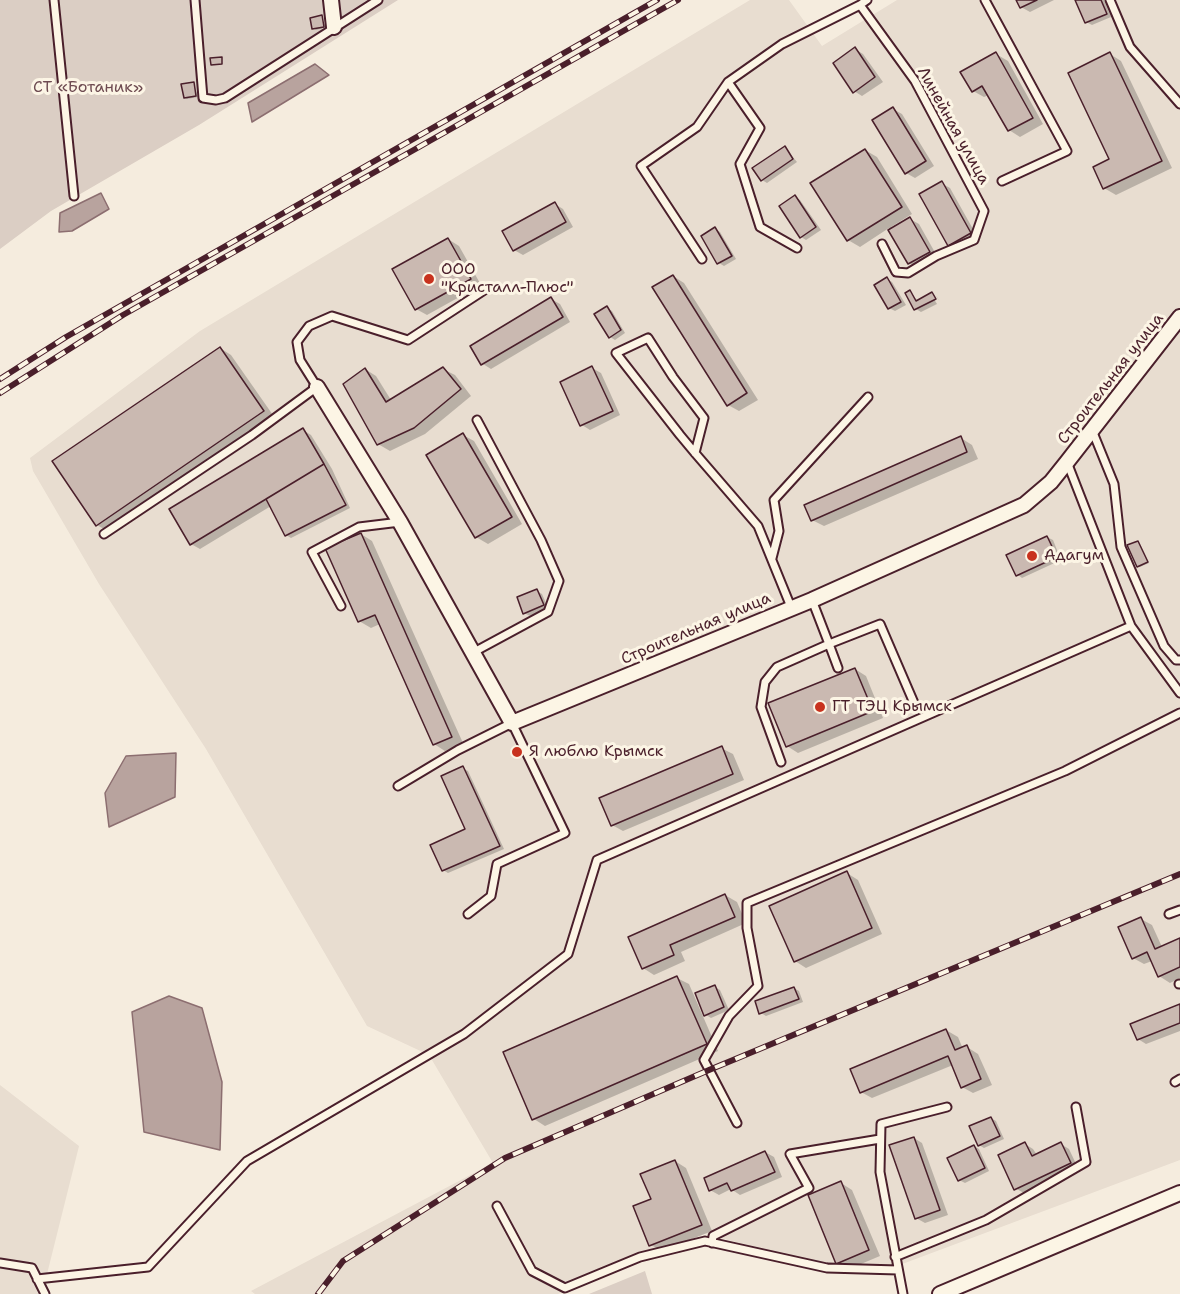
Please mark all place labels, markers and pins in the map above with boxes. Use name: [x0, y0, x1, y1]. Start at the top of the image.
place label: ООО "Кристалл-Плюс": [441, 260, 574, 298]
marker: ООО "Кристалл-Плюс": [422, 272, 436, 286]
place label: Адагум: [1044, 546, 1104, 566]
marker: Адагум: [1025, 549, 1039, 563]
place label: ГТ ТЭЦ Крымск: [832, 697, 952, 717]
marker: ГТ ТЭЦ Крымск: [813, 700, 827, 714]
place label: Я люблю Крымск: [529, 742, 663, 762]
marker: Я люблю Крымск: [510, 745, 524, 759]

